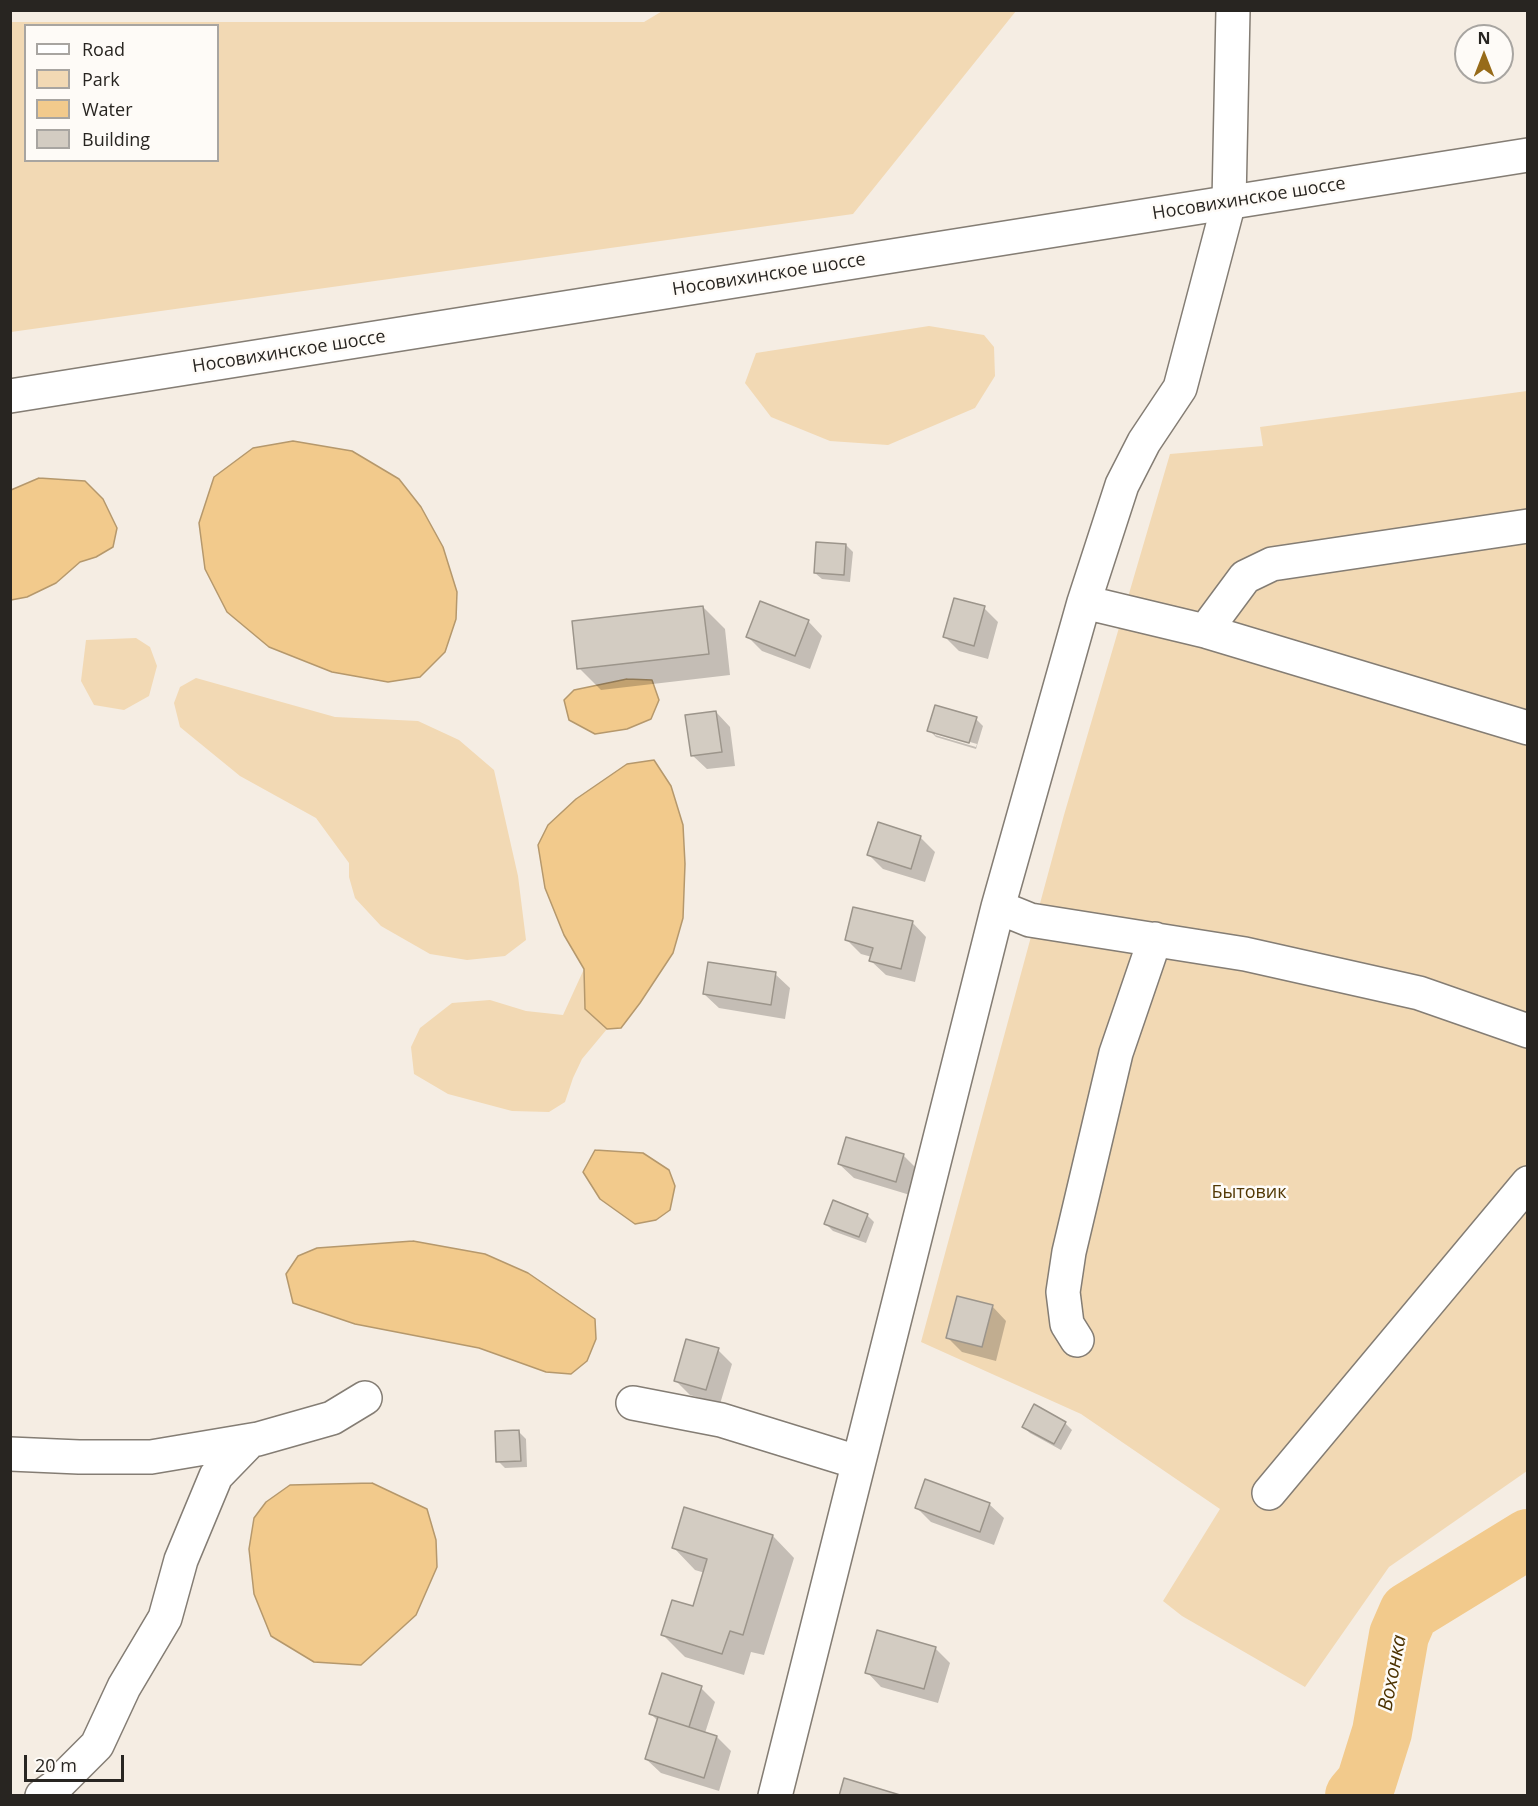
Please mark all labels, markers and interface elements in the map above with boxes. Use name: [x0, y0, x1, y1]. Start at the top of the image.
legend: [24, 24, 219, 162]
north arrow: [1454, 24, 1514, 84]
text: N: [1477, 27, 1491, 49]
text: Road: [82, 37, 125, 61]
text: Park: [82, 67, 120, 91]
text: Water: [82, 97, 133, 121]
text: Building: [82, 127, 150, 151]
street label: Носовихинское шоссе: [1151, 173, 1347, 225]
street label: Носовихинское шоссе: [671, 249, 867, 301]
street label: Носовихинское шоссе: [191, 326, 387, 378]
park label: Бытовик: [1211, 1182, 1287, 1204]
water label: Вохонка: [1374, 1633, 1412, 1713]
scale bar: [27, 1743, 128, 1781]
text: 20 m: [35, 1753, 77, 1777]

